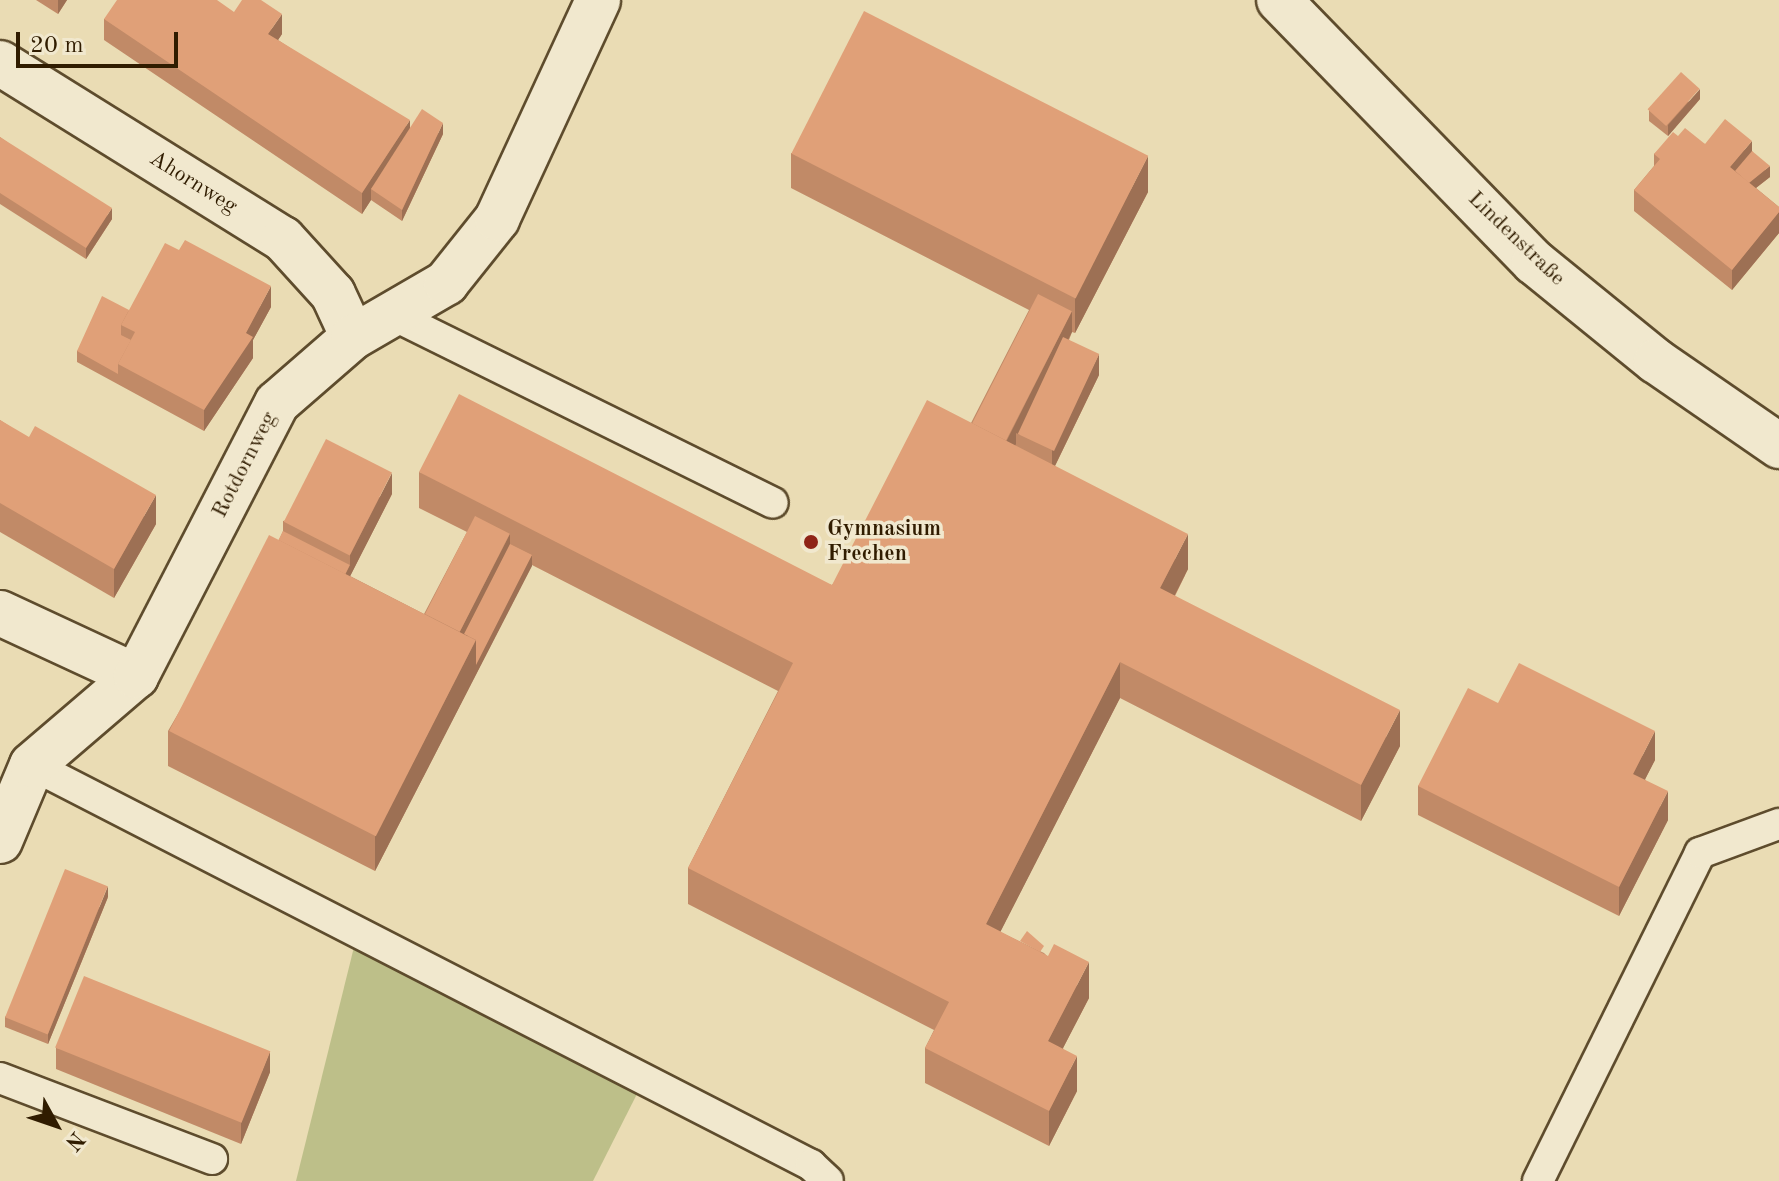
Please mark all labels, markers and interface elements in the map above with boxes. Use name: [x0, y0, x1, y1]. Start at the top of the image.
scale bar: [20, 16, 182, 66]
text: 20 m: [30, 34, 84, 58]
street label: Ahornweg: [144, 146, 242, 220]
street label: Lindenstraße: [1462, 186, 1570, 292]
street label: Rotdornweg: [207, 407, 283, 523]
place label: Gymnasium Frechen: [827, 516, 941, 568]
marker: Gymnasium Frechen: [802, 533, 820, 551]
north arrow: [16, 1085, 96, 1165]
text: N: [61, 1127, 88, 1154]

